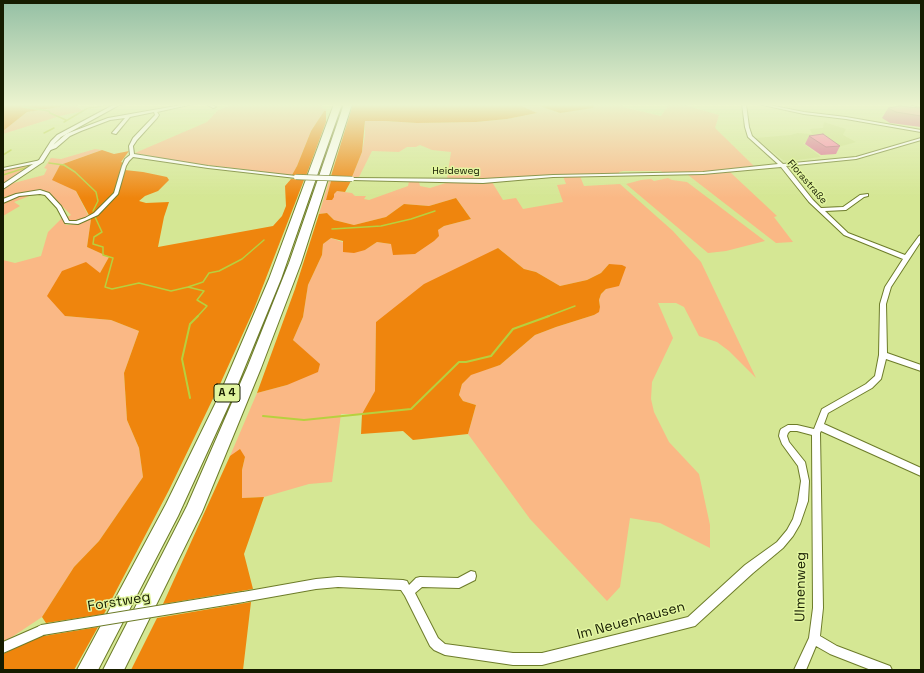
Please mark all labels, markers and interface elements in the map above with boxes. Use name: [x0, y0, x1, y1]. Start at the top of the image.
street label: Florastraße: [785, 157, 829, 207]
street label: Heideweg: [432, 165, 480, 177]
road number: A 4: [214, 384, 240, 402]
street label: Ulmenweg: [792, 552, 810, 622]
street label: Forstweg: [86, 589, 152, 615]
street label: Im Neuenhausen: [575, 598, 687, 644]

